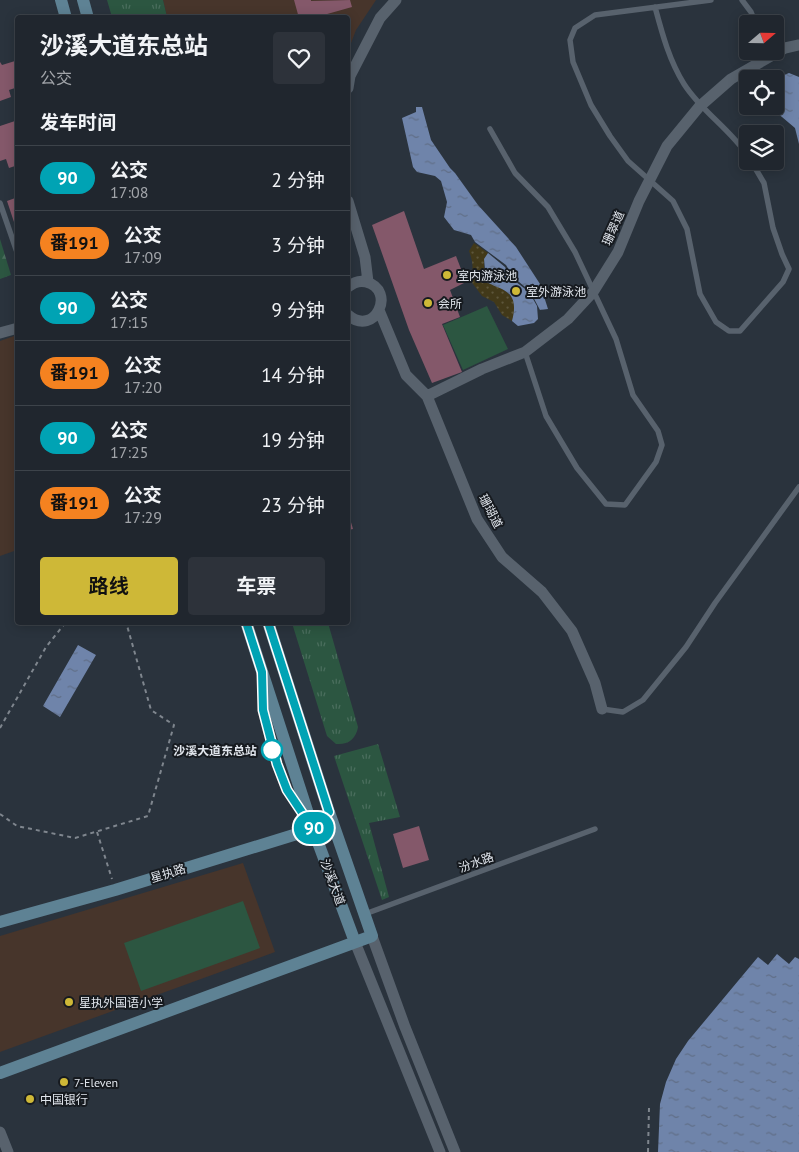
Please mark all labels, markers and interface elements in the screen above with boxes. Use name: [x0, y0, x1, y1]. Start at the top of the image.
north arrow: [739, 15, 784, 60]
map controls: [739, 15, 784, 170]
text: 沙溪大道东总站: [40, 30, 208, 61]
button: heart: [273, 32, 325, 84]
text: 公交: [40, 68, 72, 88]
button: locate: [739, 70, 784, 115]
text: 发车时间: [40, 110, 116, 134]
button: layers: [739, 125, 784, 170]
text: 公交: [110, 158, 148, 182]
text: 90: [57, 166, 78, 189]
text: 2 分钟: [272, 168, 325, 192]
text: 17:08: [110, 182, 148, 202]
street label: 珊翠道: [599, 208, 627, 248]
text: 公交: [124, 223, 162, 247]
text: 番191: [50, 231, 99, 254]
text: 3 分钟: [272, 233, 325, 257]
text: 17:09: [124, 247, 162, 267]
place label: 室内游泳池: [457, 268, 517, 283]
marker: 室内游泳池: [441, 269, 453, 281]
place label: 室外游泳池: [526, 284, 586, 299]
marker: 室外游泳池: [510, 285, 522, 297]
text: 公交: [110, 288, 148, 312]
text: 90: [57, 296, 78, 319]
place label: 会所: [438, 296, 462, 311]
marker: 会所: [422, 297, 434, 309]
text: 9 分钟: [272, 298, 325, 322]
text: 17:15: [110, 312, 148, 332]
text: 公交: [124, 353, 162, 377]
text: 番191: [50, 361, 99, 384]
text: 14 分钟: [261, 363, 325, 387]
text: 17:20: [124, 377, 162, 397]
text: 公交: [110, 418, 148, 442]
text: 90: [57, 426, 78, 449]
text: 19 分钟: [261, 428, 325, 452]
text: 17:25: [110, 442, 148, 462]
text: 公交: [124, 483, 162, 507]
text: 番191: [50, 491, 99, 514]
street label: 珊瑚道: [476, 492, 506, 530]
text: 23 分钟: [261, 493, 325, 517]
text: 17:29: [124, 507, 162, 527]
button: 路线: [40, 557, 178, 615]
button: 车票: [188, 557, 325, 615]
marker: 沙溪大道东总站: [261, 739, 283, 761]
place label: 沙溪大道东总站: [173, 743, 257, 758]
line badge: 90: [292, 812, 336, 844]
text: 90: [304, 816, 324, 839]
street label: 汾水路: [457, 849, 495, 875]
street label: 沙溪大道: [318, 857, 348, 907]
street label: 星执路: [149, 861, 187, 885]
place label: 星执外国语小学: [79, 995, 163, 1010]
marker: 星执外国语小学: [63, 996, 75, 1008]
place label: 7-Eleven: [74, 1075, 118, 1090]
marker: 7-Eleven: [58, 1076, 70, 1088]
place label: 中国银行: [40, 1092, 88, 1107]
marker: 中国银行: [24, 1093, 36, 1105]

